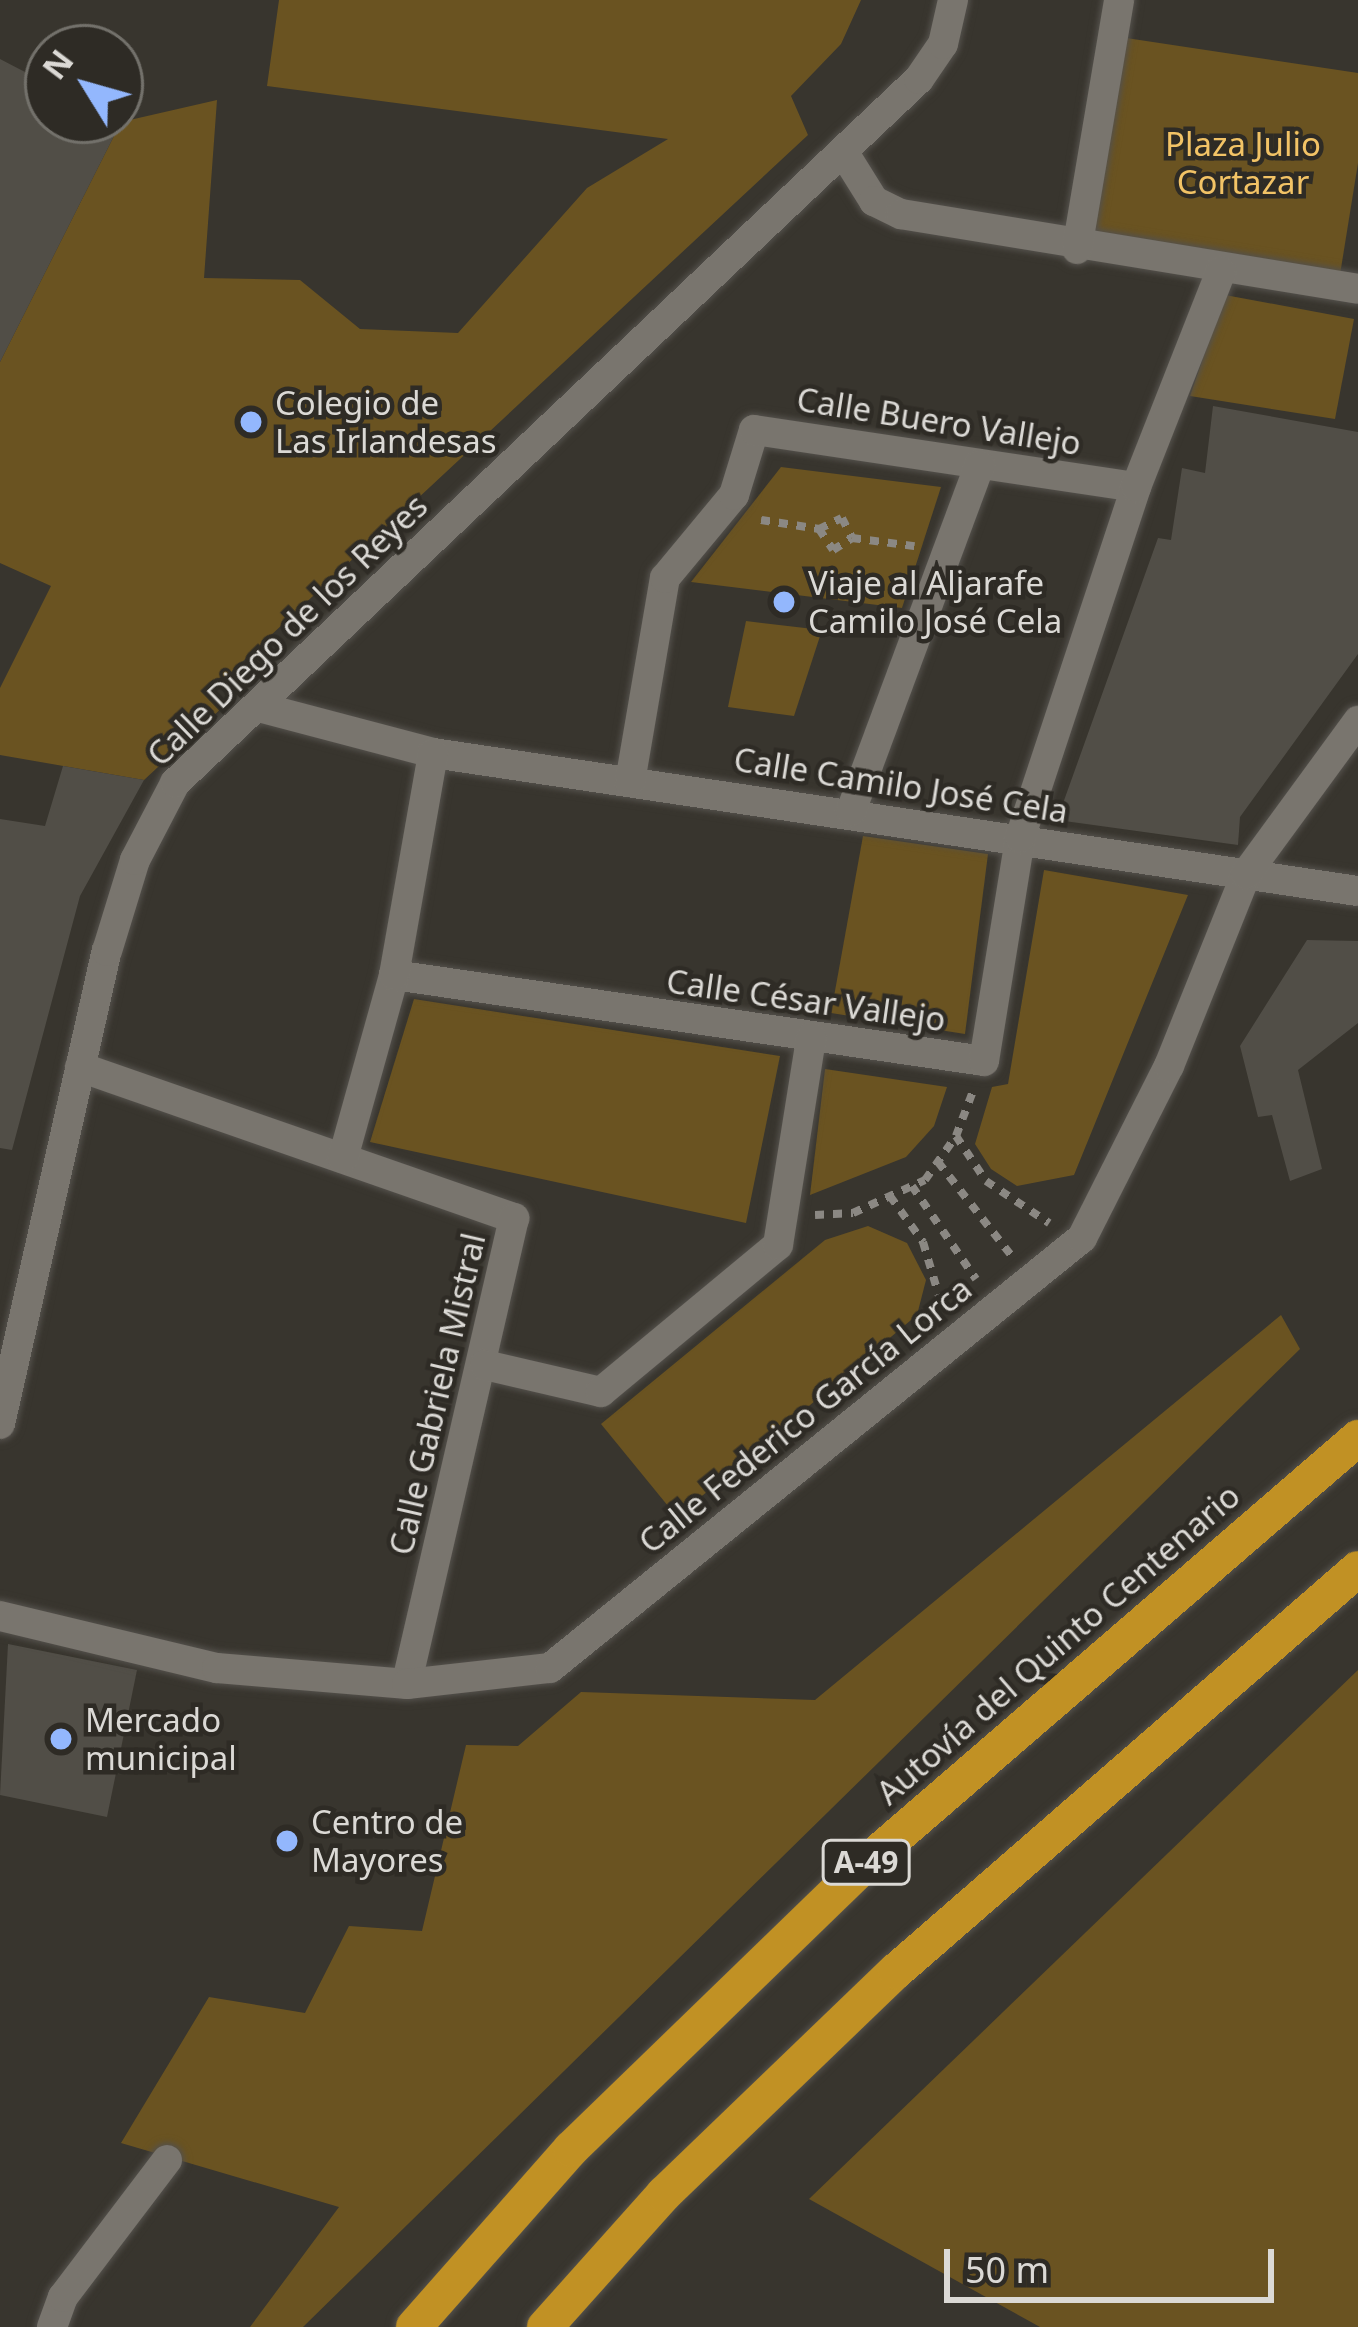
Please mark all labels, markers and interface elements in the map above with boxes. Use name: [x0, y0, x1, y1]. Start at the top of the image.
north arrow: [24, 24, 144, 144]
text: N: [31, 40, 83, 88]
park label: Plaza Julio Cortazar: [1165, 124, 1321, 202]
street label: Calle Buero Vallejo: [794, 379, 1084, 463]
place label: Colegio de Las Irlandesas: [275, 383, 496, 461]
marker: Colegio de Las Irlandesas: [238, 409, 264, 435]
street label: Calle Diego de los Reyes: [139, 486, 435, 774]
place label: Viaje al Aljarafe Camilo José Cela: [808, 563, 1062, 641]
marker: Viaje al Aljarafe Camilo José Cela: [771, 589, 797, 615]
street label: Calle Camilo José Cela: [731, 739, 1071, 831]
street label: Calle César Vallejo: [664, 961, 948, 1039]
street label: Calle Gabriela Mistral: [381, 1229, 493, 1559]
street label: Calle Federico García Lorca: [631, 1269, 979, 1561]
street label: Autovía del Quinto Centenario: [868, 1476, 1248, 1812]
place label: Mercado municipal: [85, 1700, 237, 1778]
marker: Mercado municipal: [48, 1726, 74, 1752]
place label: Centro de Mayores: [311, 1802, 463, 1880]
marker: Centro de Mayores: [274, 1828, 300, 1854]
road number: A-49: [821, 1838, 911, 1886]
scale bar: [950, 2225, 1280, 2299]
text: 50 m: [965, 2245, 1049, 2294]

